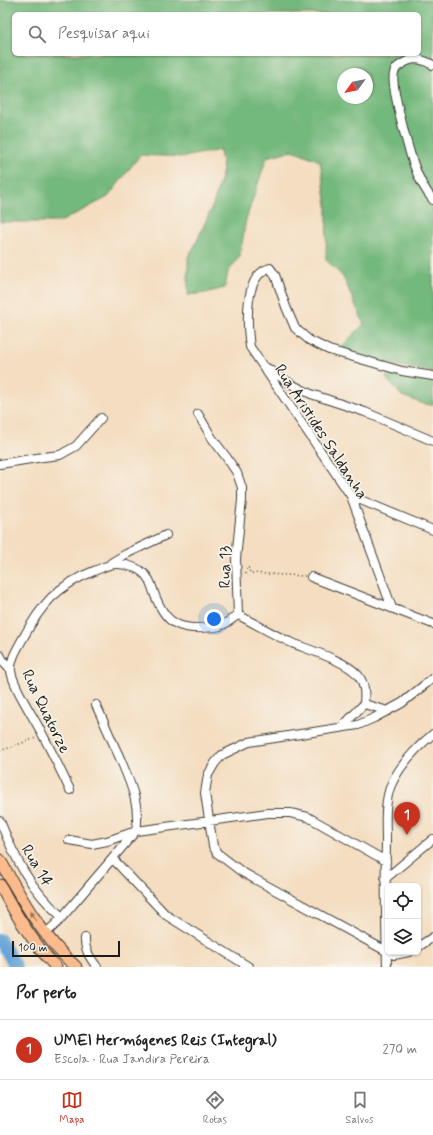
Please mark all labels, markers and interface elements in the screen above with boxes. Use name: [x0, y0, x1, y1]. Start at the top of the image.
search box: [12, 12, 421, 56]
icon: search: [26, 23, 48, 45]
text: Pesquisar aqui: [58, 24, 150, 44]
north arrow: [337, 68, 373, 104]
street label: Rua Aristides Saldanha: [269, 360, 372, 503]
street label: Rua 13: [215, 545, 236, 589]
your location: [204, 609, 224, 629]
street label: Rua Quatorze: [16, 666, 75, 757]
pin: 1: [394, 802, 420, 835]
street label: Rua 14: [16, 841, 58, 891]
map controls: [385, 883, 421, 955]
button: locate: [385, 883, 421, 919]
one-way arrow: [29, 911, 37, 921]
button: layers: [385, 919, 421, 955]
scale bar: [12, 939, 120, 958]
text: 100 m: [18, 941, 48, 955]
text: Por perto: [16, 982, 77, 1004]
text: UMEI Hermógenes Reis (Integral): [54, 1031, 277, 1051]
text: 1: [26, 1041, 32, 1058]
text: 270 m: [382, 1041, 417, 1058]
text: Escola · Rua Jandira Pereira: [54, 1051, 210, 1068]
tab: Mapa: [59, 1089, 84, 1127]
tab: Rotas: [203, 1089, 227, 1127]
tab: Salvos: [345, 1089, 374, 1127]

